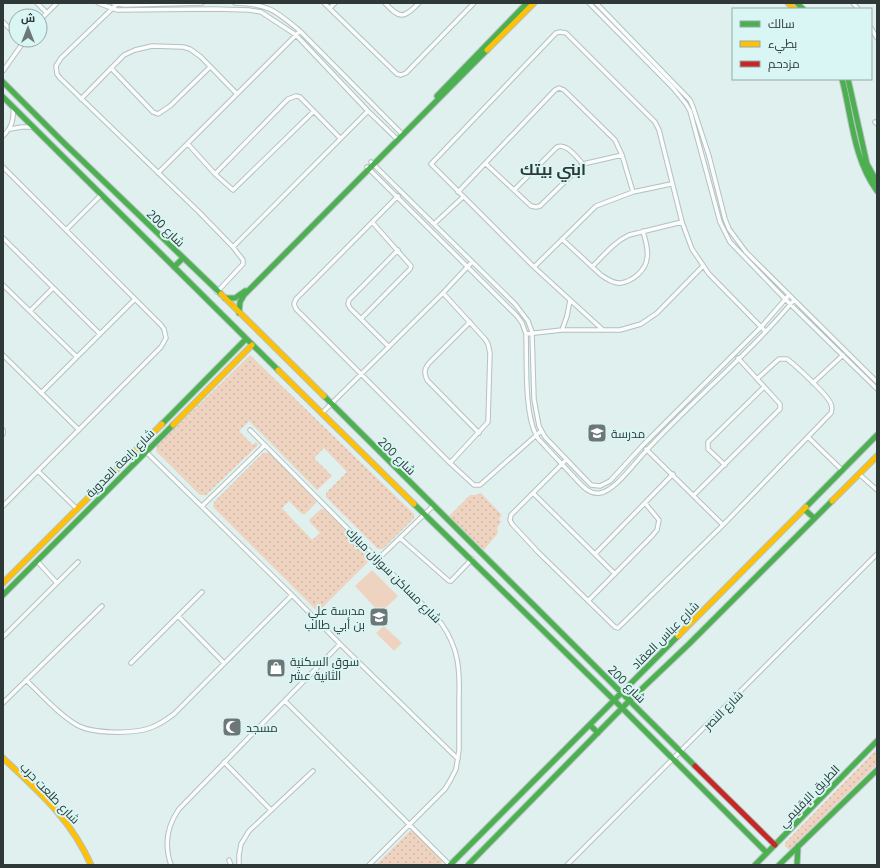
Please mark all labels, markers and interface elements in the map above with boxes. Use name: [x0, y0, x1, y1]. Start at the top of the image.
north arrow: [8, 8, 48, 48]
legend: [732, 8, 872, 80]
text: ش: [21, 10, 35, 25]
text: سالك: [768, 15, 795, 32]
text: بطيء: [768, 35, 797, 54]
text: مزدحم: [768, 55, 800, 72]
district label: ابني بيتك: [520, 158, 586, 182]
street label: شارع 200: [143, 206, 189, 250]
school or university icon: مدرسة: [586, 422, 608, 444]
street label: شارع رابعة العدوية: [82, 425, 158, 501]
place label: مدرسة: [611, 425, 645, 442]
street label: شارع 200: [374, 433, 420, 479]
street label: شارع مساكن سوزان مبارك: [343, 524, 446, 627]
street label: شارع عباس العقاد: [627, 597, 703, 673]
place label: مدرسة علي بن أبي طالب: [305, 602, 365, 635]
school or university icon: مدرسة علي بن أبي طالب: [368, 606, 390, 628]
place label: سوق السكنية الثانية عشر: [289, 653, 359, 684]
shop icon: سوق السكنية الثانية عشر: [265, 657, 287, 679]
street label: شارع 200: [604, 661, 650, 707]
street label: شارع النصر: [699, 686, 747, 734]
mosque icon: مسجد: [221, 716, 243, 738]
place label: مسجد: [246, 719, 278, 736]
street label: شارع طلعت حرب: [16, 759, 84, 827]
street label: الطريق الإقليمي: [775, 761, 845, 833]

